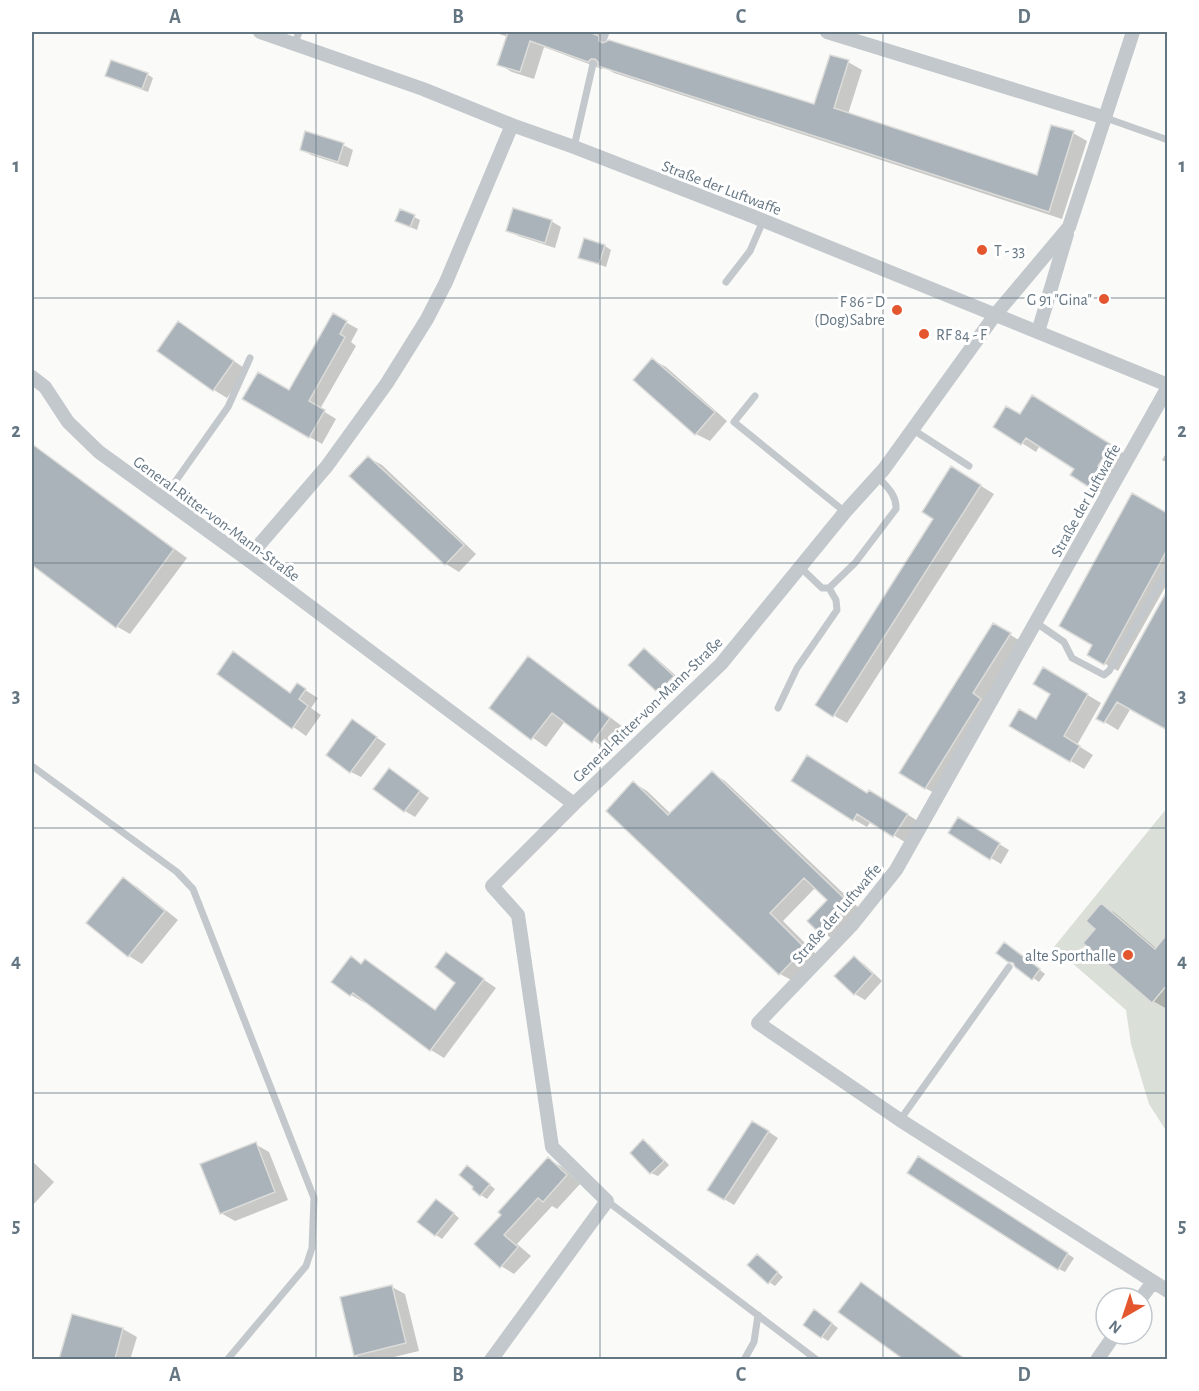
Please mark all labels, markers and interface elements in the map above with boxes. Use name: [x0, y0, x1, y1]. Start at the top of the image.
text: A: [169, 7, 181, 27]
text: B: [452, 7, 464, 27]
text: C: [736, 7, 747, 27]
text: D: [1017, 7, 1031, 27]
text: 1: [12, 156, 20, 176]
text: 1: [1178, 156, 1186, 176]
street label: Straße der Luftwaffe: [660, 158, 784, 218]
marker: T - 33: [975, 243, 989, 257]
place label: T - 33: [994, 243, 1025, 259]
place label: G 91 "Gina": [1027, 292, 1092, 308]
marker: G 91 "Gina": [1097, 292, 1111, 306]
place label: F 86 - D (Dog)Sabre: [814, 294, 885, 328]
marker: F 86 - D (Dog)Sabre: [890, 303, 904, 317]
marker: RF 84 - F: [917, 327, 931, 341]
place label: RF 84 - F: [936, 327, 988, 343]
text: 2: [11, 421, 21, 441]
text: 2: [1177, 421, 1187, 441]
street label: Straße der Luftwaffe: [1048, 441, 1124, 560]
street label: General-Ritter-von-Mann-Straße: [130, 453, 303, 584]
street label: General-Ritter-von-Mann-Straße: [570, 634, 726, 785]
text: 3: [12, 686, 20, 706]
text: 3: [1178, 686, 1186, 706]
street label: Straße der Luftwaffe: [789, 861, 884, 967]
place label: alte Sporthalle: [1025, 948, 1116, 964]
marker: alte Sporthalle: [1121, 948, 1135, 962]
text: 4: [11, 951, 21, 971]
text: 4: [1177, 951, 1187, 971]
text: 5: [12, 1216, 20, 1236]
text: 5: [1178, 1216, 1186, 1236]
north arrow: [1094, 1286, 1154, 1346]
text: N: [1106, 1317, 1125, 1337]
text: A: [169, 1365, 181, 1385]
text: B: [452, 1365, 464, 1385]
text: C: [736, 1365, 747, 1385]
text: D: [1017, 1365, 1031, 1385]

